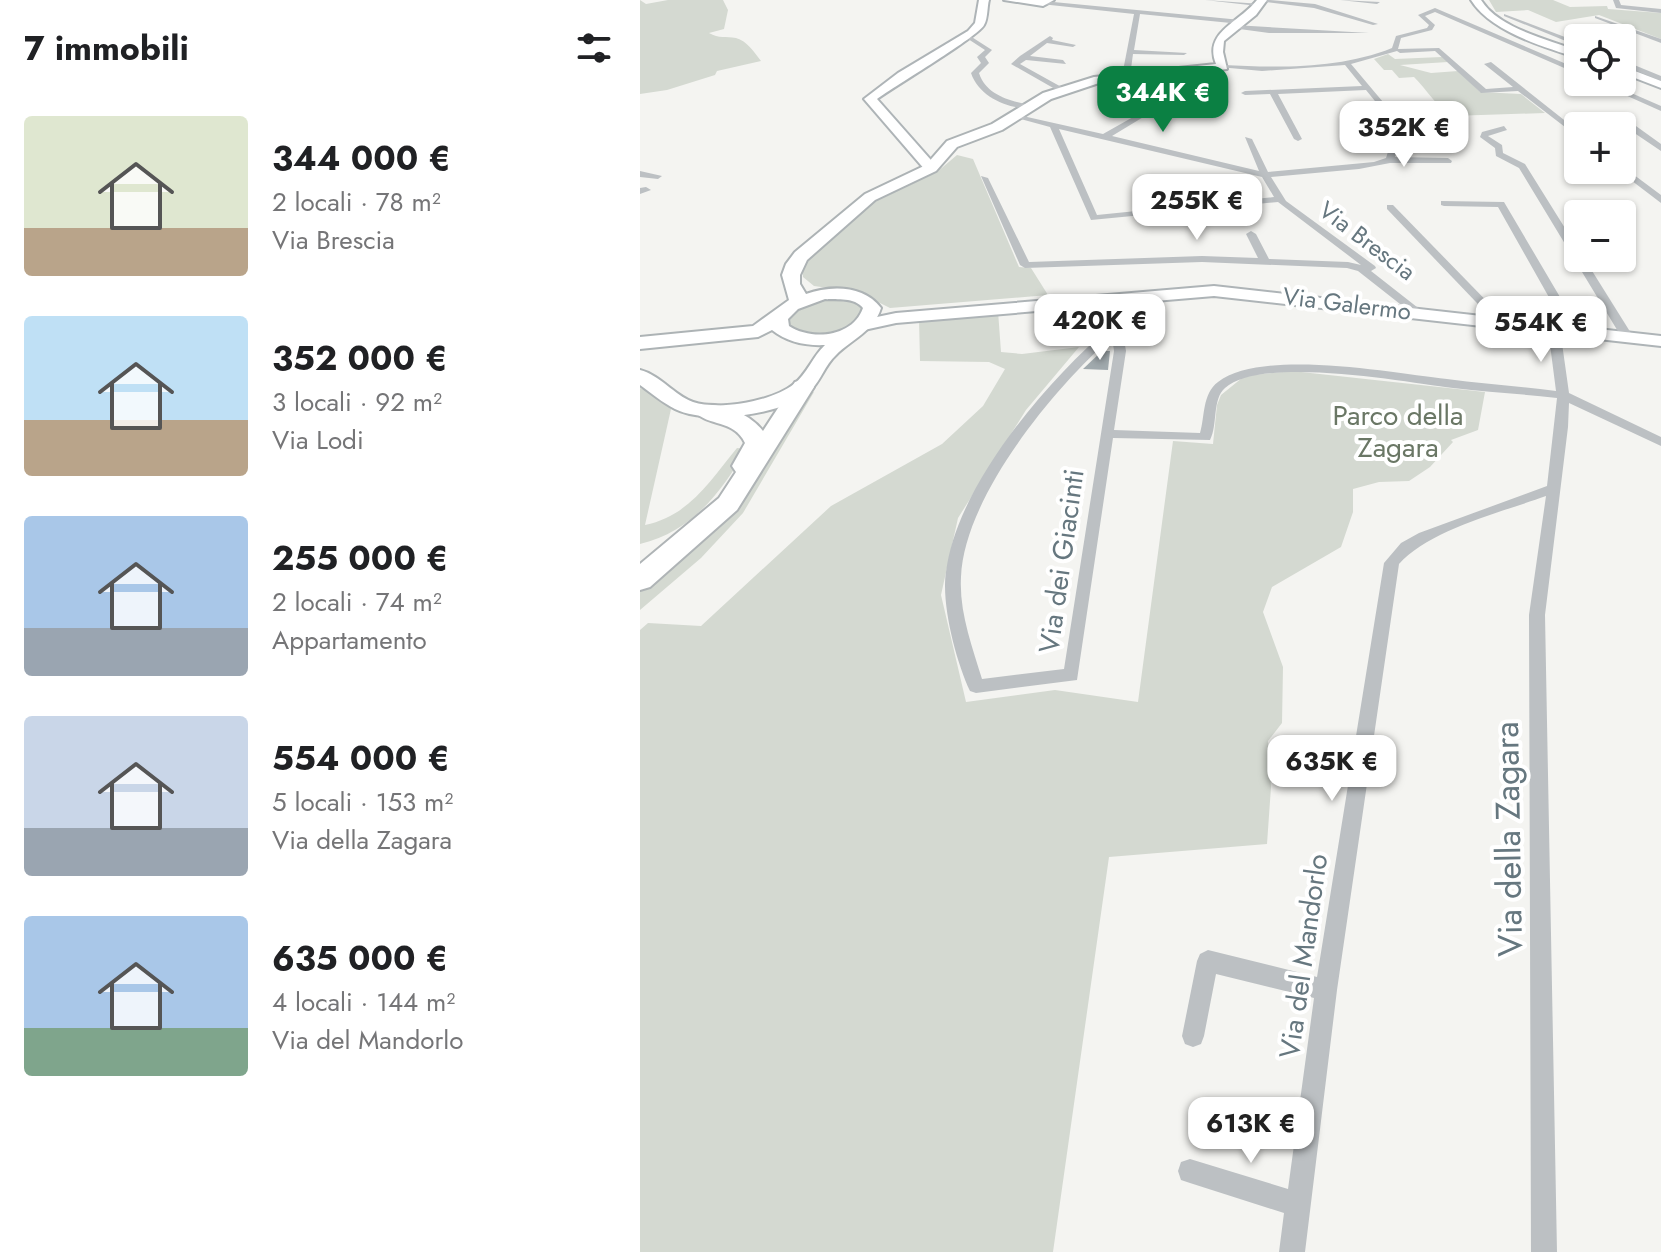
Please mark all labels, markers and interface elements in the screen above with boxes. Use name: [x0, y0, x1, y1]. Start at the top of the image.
text: 7 immobili: [24, 24, 189, 73]
map controls: [1564, 24, 1636, 272]
button: locate: [1564, 24, 1636, 96]
icon: filters: [572, 26, 616, 70]
pin: 344K €: [1098, 66, 1228, 134]
text: 344K €: [1115, 73, 1211, 111]
pin: 352K €: [1339, 101, 1469, 169]
text: 352K €: [1358, 108, 1450, 146]
button: +: [1564, 112, 1636, 184]
text: 344 000 €: [272, 134, 451, 183]
icon: home: [88, 148, 184, 244]
pin: 255K €: [1132, 174, 1262, 242]
text: 255K €: [1150, 181, 1244, 219]
text: 2 locali · 78 m²: [272, 183, 441, 221]
street label: Via Brescia: [1311, 193, 1423, 289]
button: −: [1564, 200, 1636, 272]
text: Via Brescia: [272, 221, 395, 259]
street label: Via Galermo: [1281, 278, 1413, 329]
pin: 420K €: [1035, 294, 1165, 362]
pin: 554K €: [1476, 296, 1606, 364]
text: 420K €: [1052, 301, 1148, 339]
text: 554K €: [1494, 303, 1588, 341]
text: 352 000 €: [272, 334, 448, 383]
icon: home: [88, 348, 184, 444]
text: 3 locali · 92 m²: [272, 383, 442, 421]
park label: Parco della Zagara: [1333, 395, 1463, 468]
text: Via Lodi: [272, 421, 364, 459]
street label: Via dei Giacinti: [1028, 466, 1095, 656]
text: 255 000 €: [272, 534, 448, 583]
icon: home: [88, 548, 184, 644]
text: 2 locali · 74 m²: [272, 583, 442, 621]
text: Appartamento: [272, 621, 427, 659]
street label: Via della Zagara: [1482, 721, 1535, 957]
text: 554 000 €: [272, 734, 450, 783]
pin: 635K €: [1267, 735, 1397, 803]
text: 635K €: [1285, 742, 1379, 780]
icon: home: [88, 748, 184, 844]
text: 5 locali · 153 m²: [272, 783, 453, 821]
text: Via della Zagara: [272, 821, 452, 859]
street label: Via del Mandorlo: [1269, 851, 1338, 1061]
text: 635 000 €: [272, 934, 448, 983]
icon: home: [88, 948, 184, 1044]
text: 4 locali · 144 m²: [272, 983, 455, 1021]
text: Via del Mandorlo: [272, 1021, 464, 1059]
pin: 613K €: [1186, 1097, 1316, 1165]
text: 613K €: [1206, 1104, 1296, 1142]

